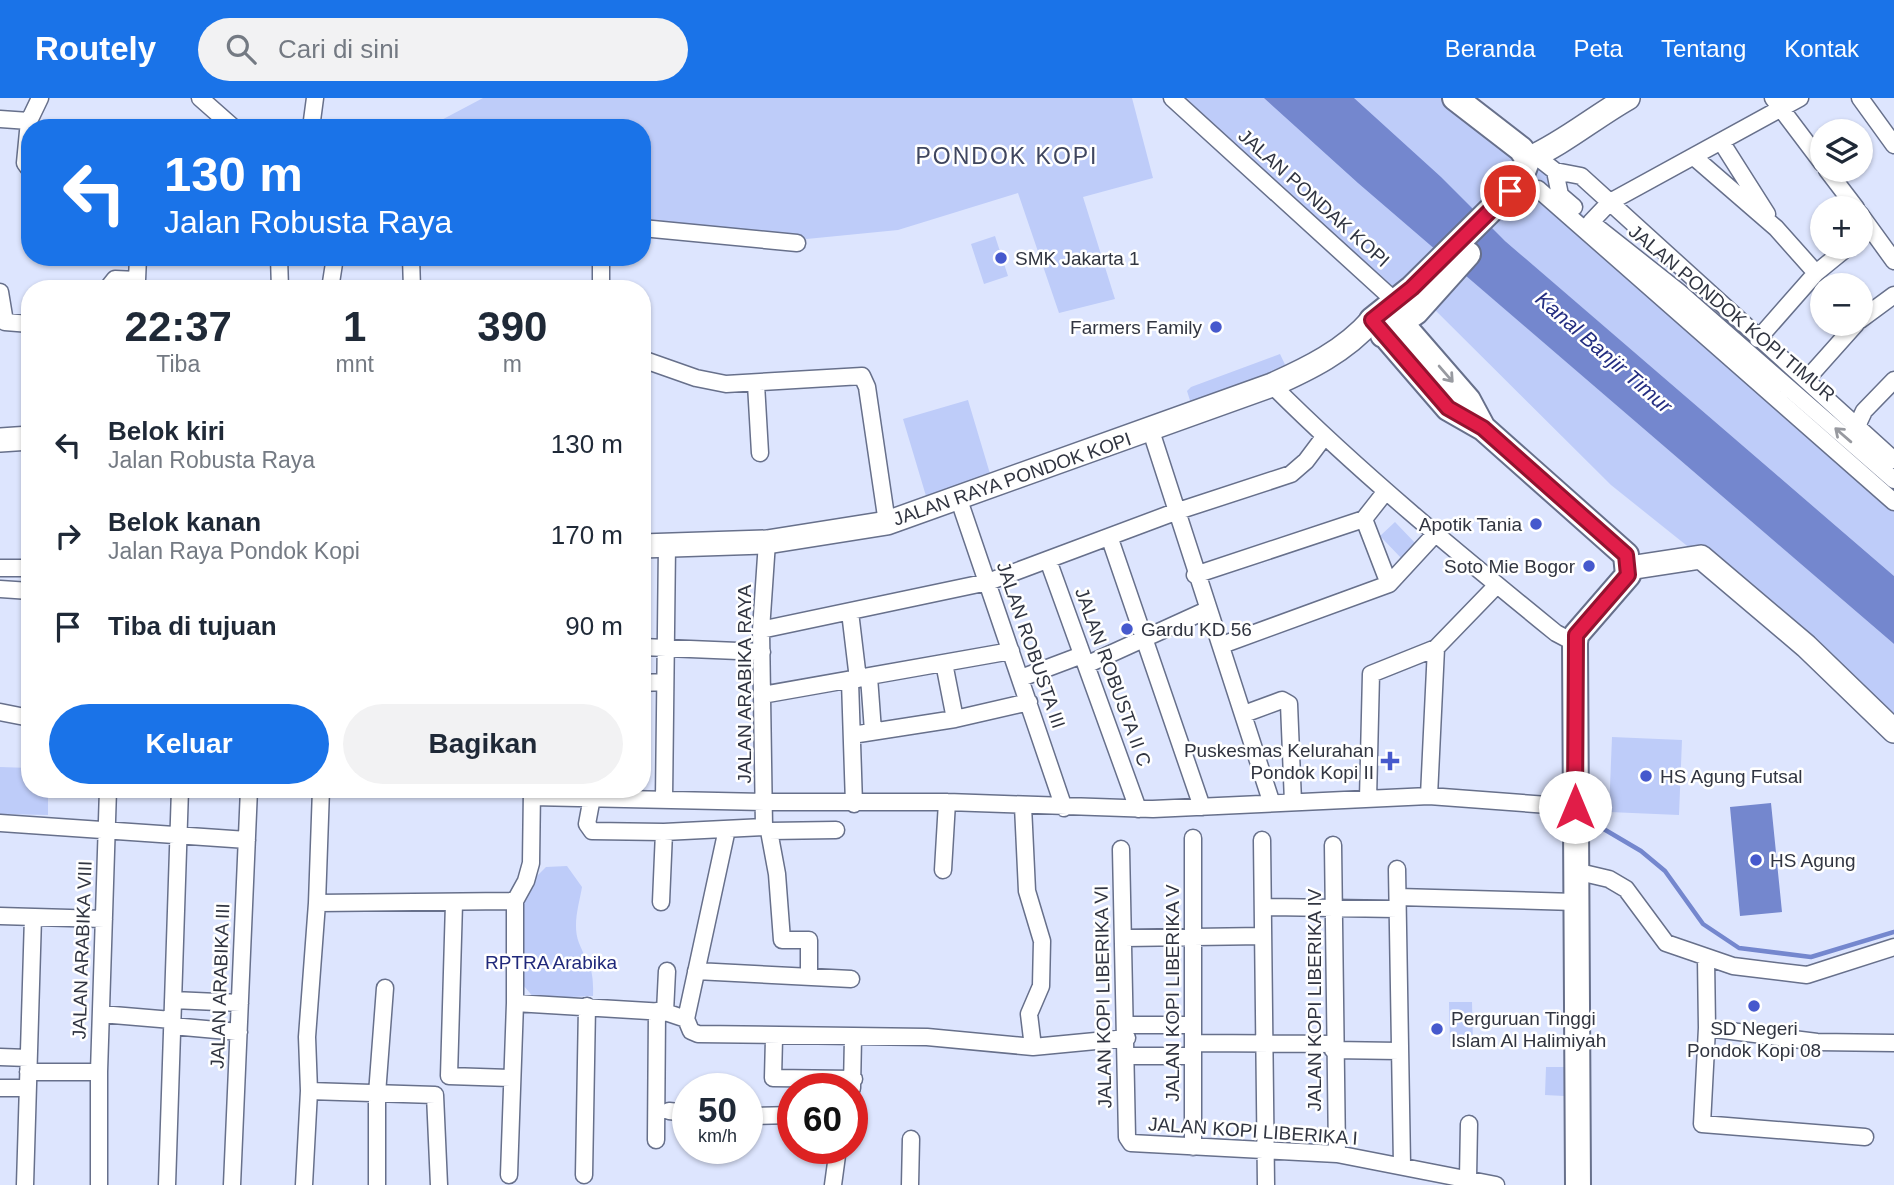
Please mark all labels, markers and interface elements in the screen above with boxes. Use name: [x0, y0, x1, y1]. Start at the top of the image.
search box: [198, 18, 688, 81]
text: Routely: [35, 30, 156, 67]
icon: search: [222, 30, 260, 68]
text: Cari di sini: [278, 34, 399, 64]
text: Beranda: [1445, 35, 1536, 62]
text: Peta: [1574, 35, 1623, 62]
text: Tentang: [1661, 35, 1746, 62]
text: Kontak: [1784, 35, 1859, 62]
map controls: [1810, 119, 1873, 336]
button: layers: [1810, 119, 1873, 182]
street label: JALAN PONDAK KOPI: [1234, 125, 1394, 271]
district label: PONDOK KOPI: [915, 143, 1099, 169]
icon: left: [49, 147, 140, 238]
text: 130 m: [164, 147, 303, 201]
pin: [1480, 161, 1540, 221]
icon: arrive: [1491, 172, 1529, 210]
button: +: [1810, 196, 1873, 259]
text: Jalan Robusta Raya: [164, 204, 452, 240]
street label: JALAN PONDOK KOPI TIMUR: [1625, 221, 1839, 405]
place label: SMK Jakarta 1: [1015, 248, 1140, 269]
marker: SMK Jakarta 1: [993, 250, 1009, 266]
button: −: [1810, 273, 1873, 336]
water label: Kanal Banjir Timur: [1531, 287, 1677, 418]
text: 22:37: [125, 303, 232, 350]
text: 1: [343, 303, 366, 350]
text: 390: [477, 303, 547, 350]
place label: Farmers Family: [1070, 317, 1202, 338]
marker: Farmers Family: [1208, 319, 1224, 335]
text: Tiba: [156, 351, 200, 377]
text: mnt: [335, 351, 374, 377]
text: m: [503, 351, 522, 377]
one-way arrow: [1438, 365, 1454, 383]
text: Belok kiri: [108, 416, 225, 446]
icon: left: [49, 426, 87, 464]
one-way arrow: [1834, 427, 1852, 443]
street label: JALAN RAYA PONDOK KOPI: [890, 428, 1134, 530]
text: 130 m: [551, 429, 623, 459]
text: Jalan Robusta Raya: [108, 447, 315, 473]
text: Belok kanan: [108, 507, 261, 537]
place label: Apotik Tania: [1419, 514, 1522, 535]
marker: Apotik Tania: [1528, 516, 1544, 532]
icon: right: [49, 517, 87, 555]
text: 170 m: [551, 520, 623, 550]
text: Jalan Raya Pondok Kopi: [108, 538, 360, 564]
place label: Soto Mie Bogor: [1444, 556, 1576, 577]
marker: Soto Mie Bogor: [1581, 558, 1597, 574]
street label: JALAN ROBUSTA III: [993, 559, 1069, 731]
street label: JALAN ARABIKA RAYA: [734, 584, 755, 783]
street label: JALAN ROBUSTA II C: [1071, 585, 1155, 769]
icon: arrive: [49, 608, 87, 646]
text: Tiba di tujuan: [108, 611, 277, 641]
text: 90 m: [565, 611, 623, 641]
place label: Gardu KD 56: [1141, 619, 1252, 640]
marker: Gardu KD 56: [1119, 621, 1135, 637]
button: Keluar: [49, 704, 329, 784]
button: Bagikan: [343, 704, 623, 784]
place label: Puskesmas Kelurahan Pondok Kopi II: [1184, 740, 1374, 783]
marker: Puskesmas Kelurahan Pondok Kopi II: [1380, 751, 1400, 771]
place label: HS Agung Futsal: [1660, 766, 1803, 787]
marker: HS Agung Futsal: [1638, 768, 1654, 784]
position arrow: [1538, 770, 1612, 844]
place label: HS Agung: [1770, 850, 1856, 871]
marker: HS Agung: [1748, 852, 1764, 868]
street label: JALAN ARABIKA VIII: [68, 860, 96, 1040]
street label: JALAN KOPI LIBERIKA V: [1162, 884, 1183, 1102]
street label: JALAN KOPI LIBERIKA VI: [1091, 885, 1115, 1109]
street label: JALAN KOPI LIBERIKA IV: [1304, 888, 1325, 1111]
street label: JALAN ARABIKA III: [207, 903, 233, 1069]
park label: RPTRA Arabika: [485, 952, 617, 973]
marker: SD Negeri Pondok Kopi 08: [1746, 998, 1762, 1014]
place label: Perguruan Tinggi Islam Al Halimiyah: [1451, 1008, 1606, 1051]
place label: SD Negeri Pondok Kopi 08: [1687, 1018, 1821, 1061]
marker: Perguruan Tinggi Islam Al Halimiyah: [1429, 1021, 1445, 1037]
speed limit sign: 60: [777, 1073, 868, 1164]
text: 50: [698, 1090, 737, 1129]
street label: JALAN KOPI LIBERIKA I: [1147, 1113, 1359, 1149]
text: km/h: [698, 1126, 737, 1146]

